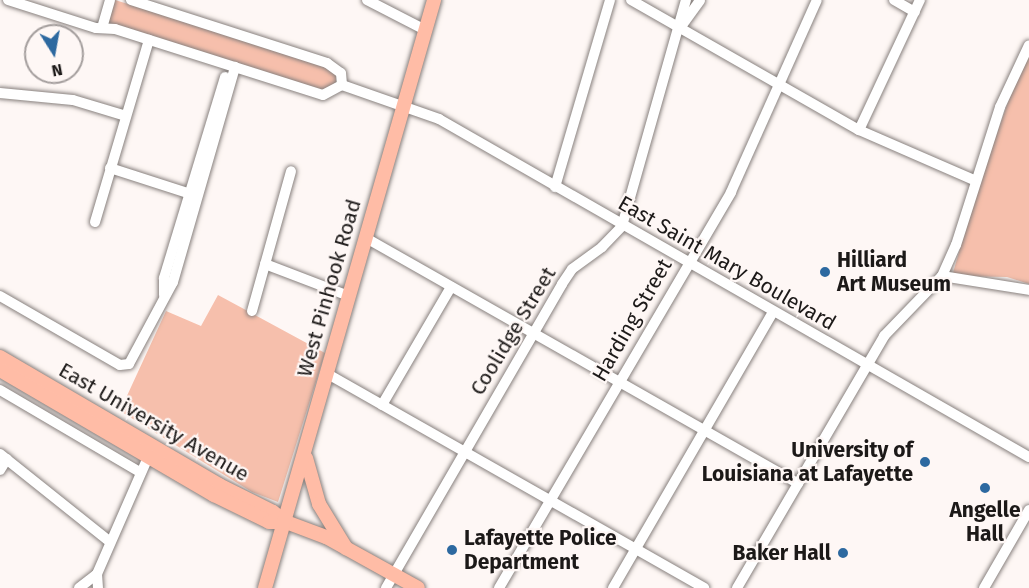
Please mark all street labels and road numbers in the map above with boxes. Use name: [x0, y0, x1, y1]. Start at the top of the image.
street label: East Saint Mary Boulevard: [614, 190, 840, 336]
street label: West Pinhook Road: [292, 196, 366, 380]
street label: Harding Street: [587, 254, 677, 386]
street label: Coolidge Street: [465, 262, 561, 400]
street label: East University Avenue: [54, 357, 254, 487]

